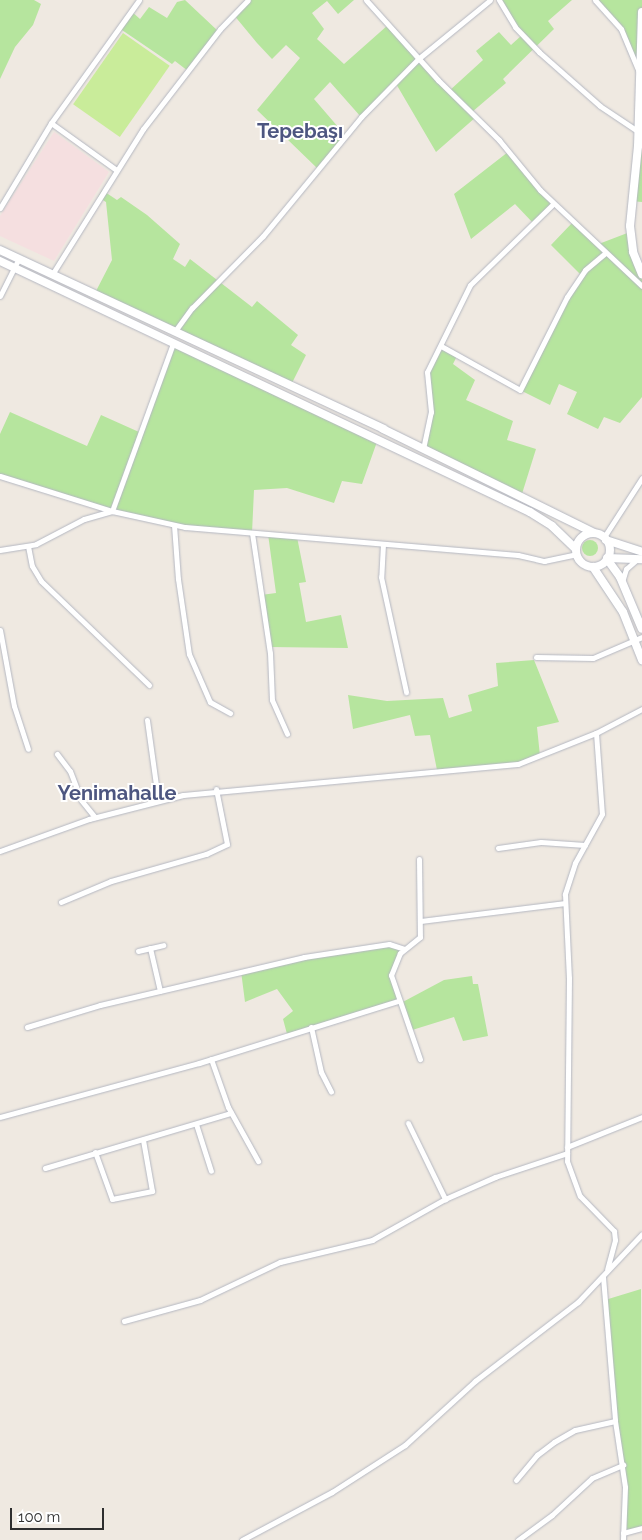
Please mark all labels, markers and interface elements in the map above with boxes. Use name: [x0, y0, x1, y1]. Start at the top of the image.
district label: Tepebaşı: [257, 119, 343, 143]
district label: Yenimahalle: [58, 781, 176, 805]
scale bar: [12, 1498, 106, 1530]
text: 100 m: [18, 1508, 60, 1526]

